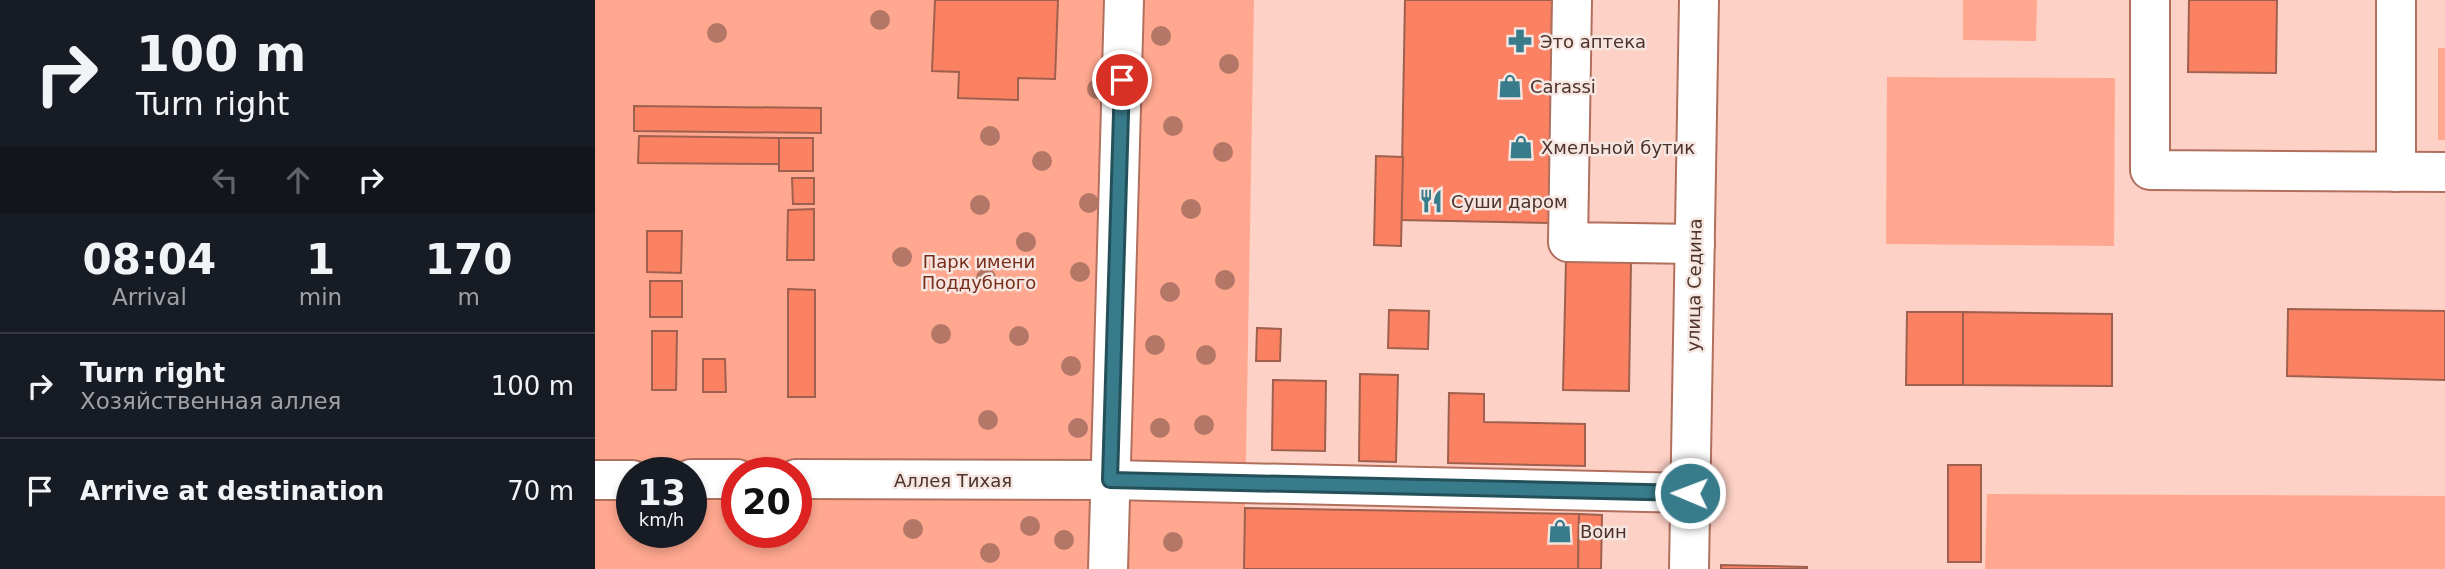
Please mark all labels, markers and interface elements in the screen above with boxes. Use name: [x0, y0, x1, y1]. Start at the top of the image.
text: 100 m: [136, 26, 306, 83]
pharmacy icon: Это аптека: [1506, 27, 1534, 55]
icon: right: [21, 28, 112, 119]
place label: Это аптека: [1540, 31, 1646, 52]
pin: [1092, 50, 1152, 110]
icon: arrive: [1103, 61, 1141, 99]
shop icon: Carassi: [1496, 72, 1524, 100]
place label: Carassi: [1530, 76, 1596, 97]
text: Turn right: [136, 85, 289, 123]
shop icon: Хмельной бутик: [1507, 133, 1535, 161]
place label: Хмельной бутик: [1541, 137, 1695, 158]
icon: left: [206, 161, 244, 199]
icon: ahead: [279, 161, 317, 199]
icon: right: [352, 161, 390, 199]
restaurant icon: Суши даром: [1417, 187, 1445, 215]
place label: Суши даром: [1451, 191, 1568, 212]
street label: улица Седина: [1682, 218, 1706, 352]
text: 08:04: [83, 235, 216, 284]
text: 1: [306, 235, 335, 284]
text: 170: [425, 235, 512, 284]
park label: Парк имени Поддубного: [922, 251, 1036, 293]
text: Arrival: [112, 284, 187, 310]
text: min: [299, 284, 342, 310]
text: m: [457, 284, 480, 310]
text: Turn right: [80, 358, 225, 388]
icon: right: [21, 367, 59, 405]
text: 100 m: [491, 371, 574, 401]
text: Хозяйственная аллея: [80, 388, 341, 414]
position arrow: [1653, 456, 1727, 530]
speed limit sign: 20: [721, 457, 812, 548]
street label: Аллея Тихая: [894, 470, 1012, 491]
icon: arrive: [21, 472, 59, 510]
text: 13: [637, 473, 686, 513]
text: Arrive at destination: [80, 476, 384, 506]
text: 70 m: [507, 476, 574, 506]
text: km/h: [639, 509, 684, 530]
shop icon: Воин: [1546, 517, 1574, 545]
place label: Воин: [1580, 521, 1627, 542]

